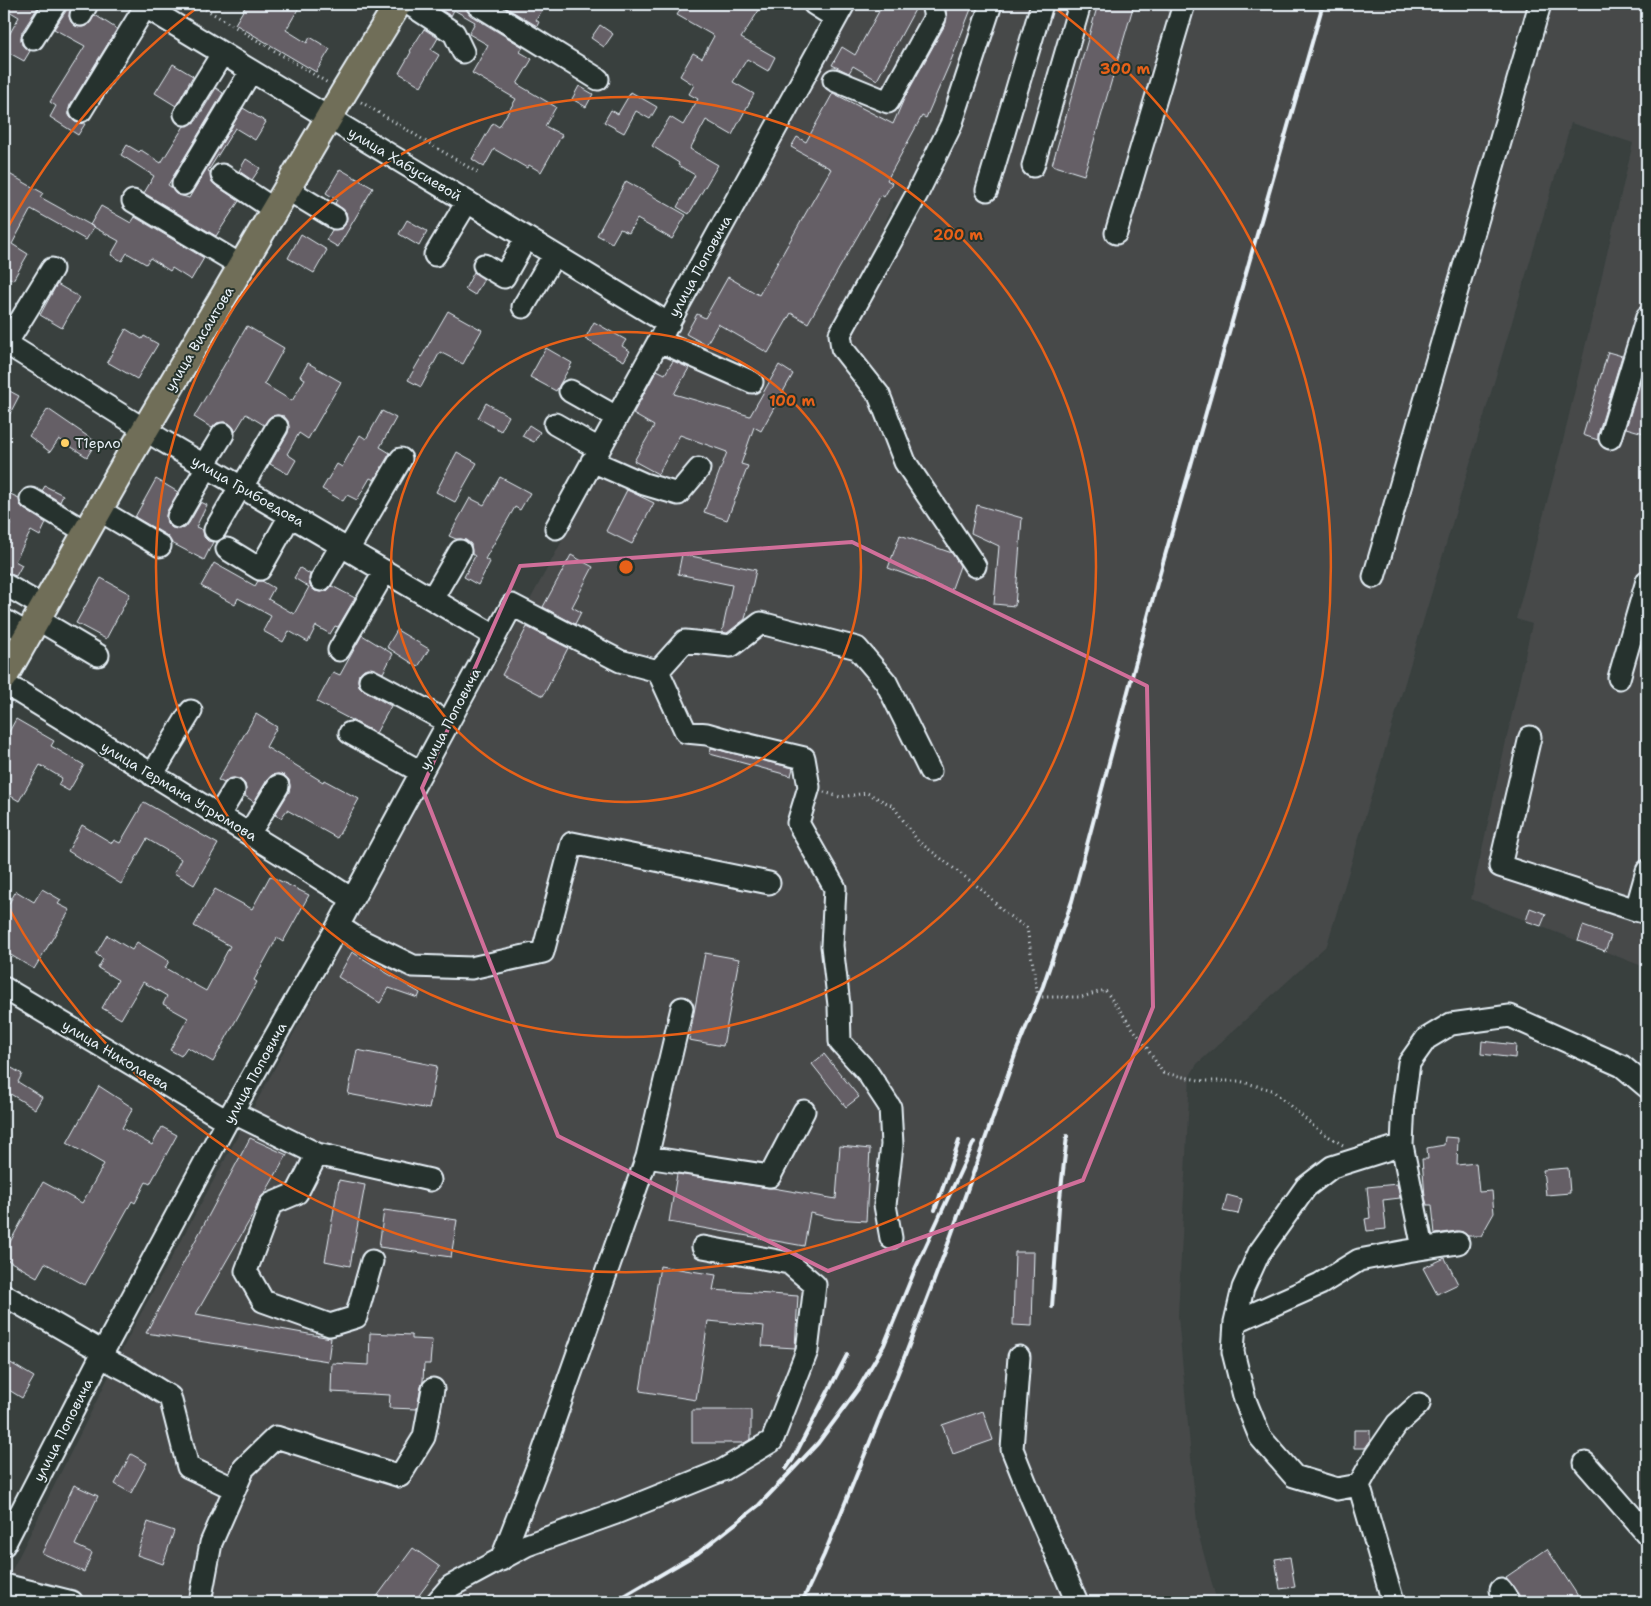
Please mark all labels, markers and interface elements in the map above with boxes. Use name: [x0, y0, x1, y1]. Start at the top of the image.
text: 300 m: [1100, 59, 1150, 79]
street label: улица Хабусиевой: [345, 123, 465, 205]
street label: улица Поповича: [665, 212, 736, 320]
text: 200 m: [933, 225, 983, 245]
street label: улица Висаитова: [161, 283, 238, 395]
text: 100 m: [769, 391, 815, 411]
place label: Т1ерло: [75, 434, 121, 452]
marker: Т1ерло: [59, 437, 71, 449]
street label: улица Грибоедова: [188, 451, 308, 531]
centre of rings: [617, 558, 635, 576]
street label: улица Поповича: [415, 664, 485, 773]
street label: улица Германа Угрюмова: [98, 737, 261, 845]
street label: улица Николаева: [59, 1016, 173, 1094]
street label: улица Поповича: [220, 1019, 291, 1127]
street label: улица Поповича: [29, 1375, 97, 1485]

